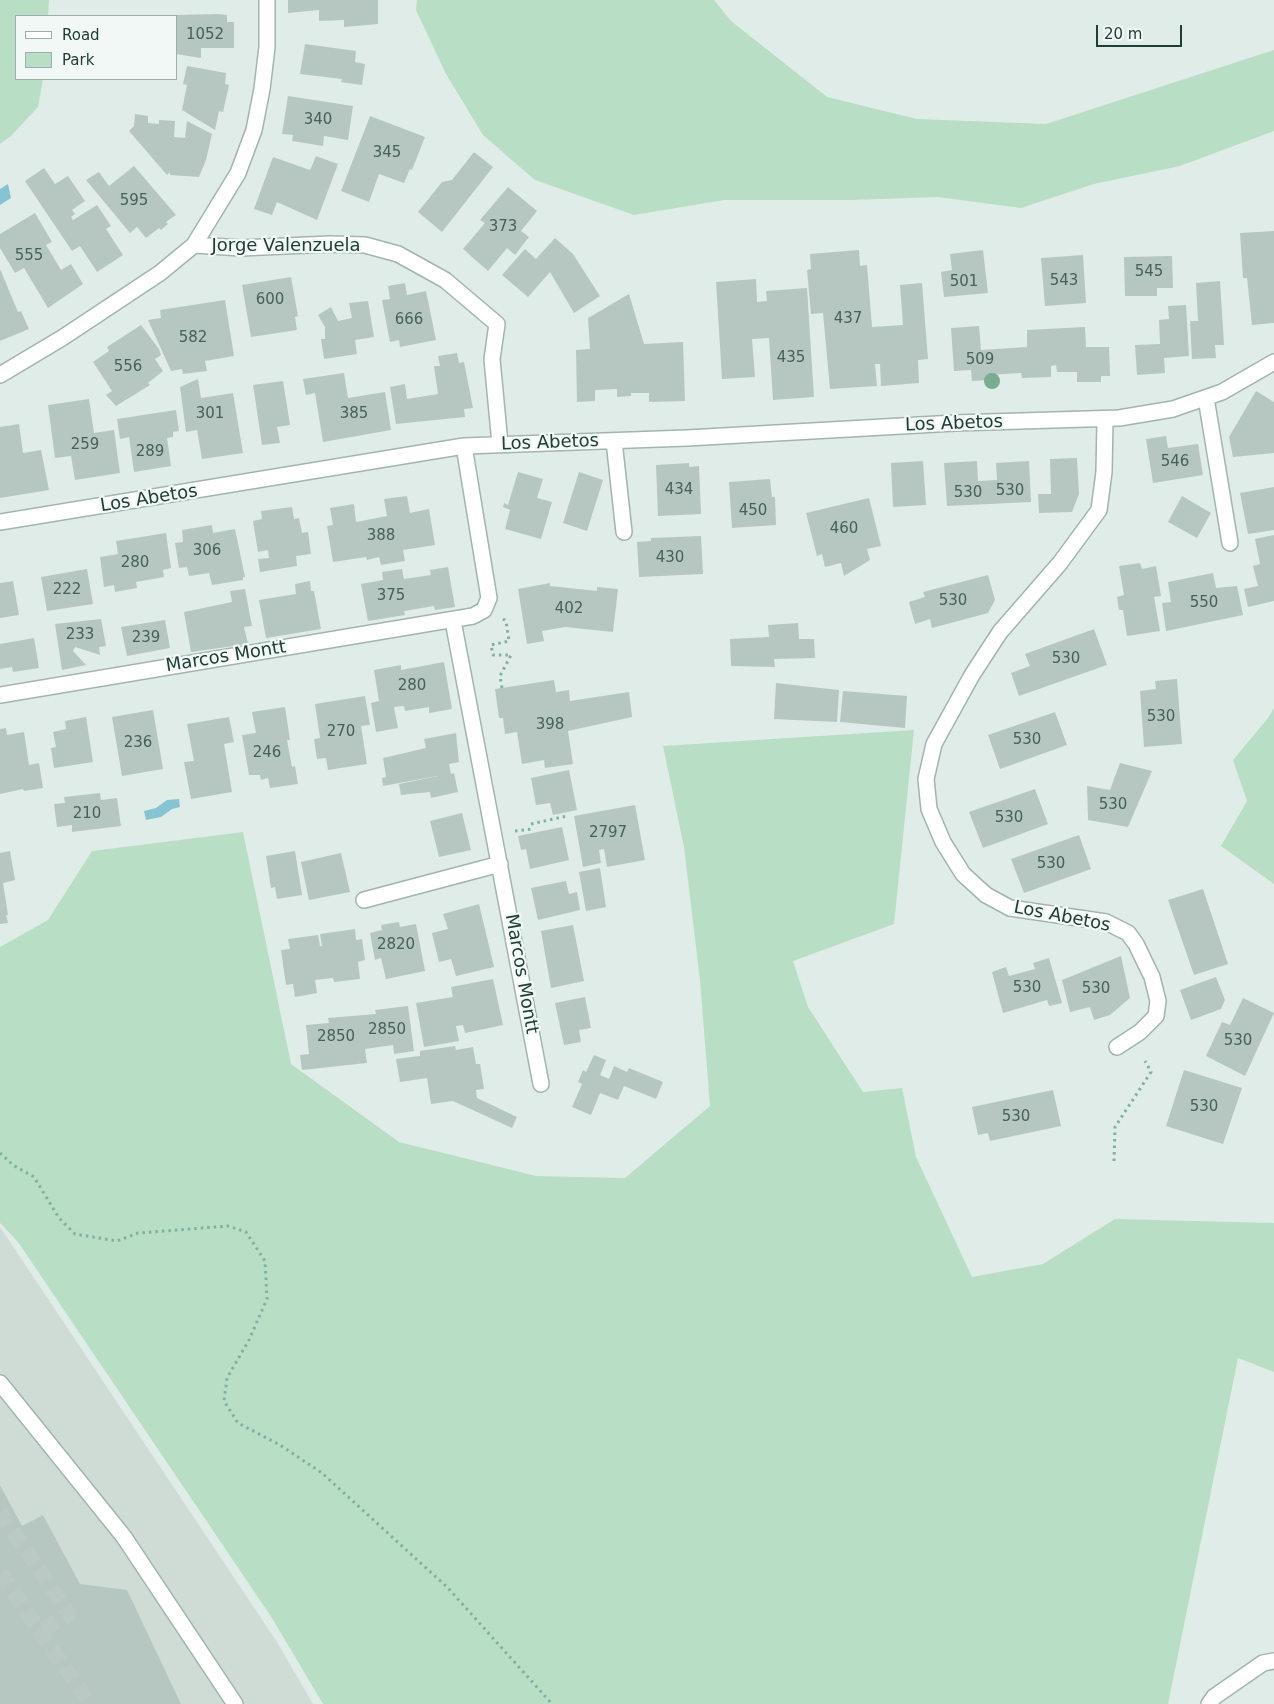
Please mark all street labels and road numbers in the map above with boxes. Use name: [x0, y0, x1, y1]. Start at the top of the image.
street label: Jorge Valenzuela: [211, 235, 361, 257]
street label: Los Abetos: [905, 411, 1003, 437]
street label: Los Abetos: [501, 430, 599, 456]
street label: Los Abetos: [99, 481, 199, 517]
street label: Marcos Montt: [164, 637, 288, 677]
street label: Los Abetos: [1012, 897, 1112, 937]
street label: Marcos Montt: [500, 912, 542, 1036]

